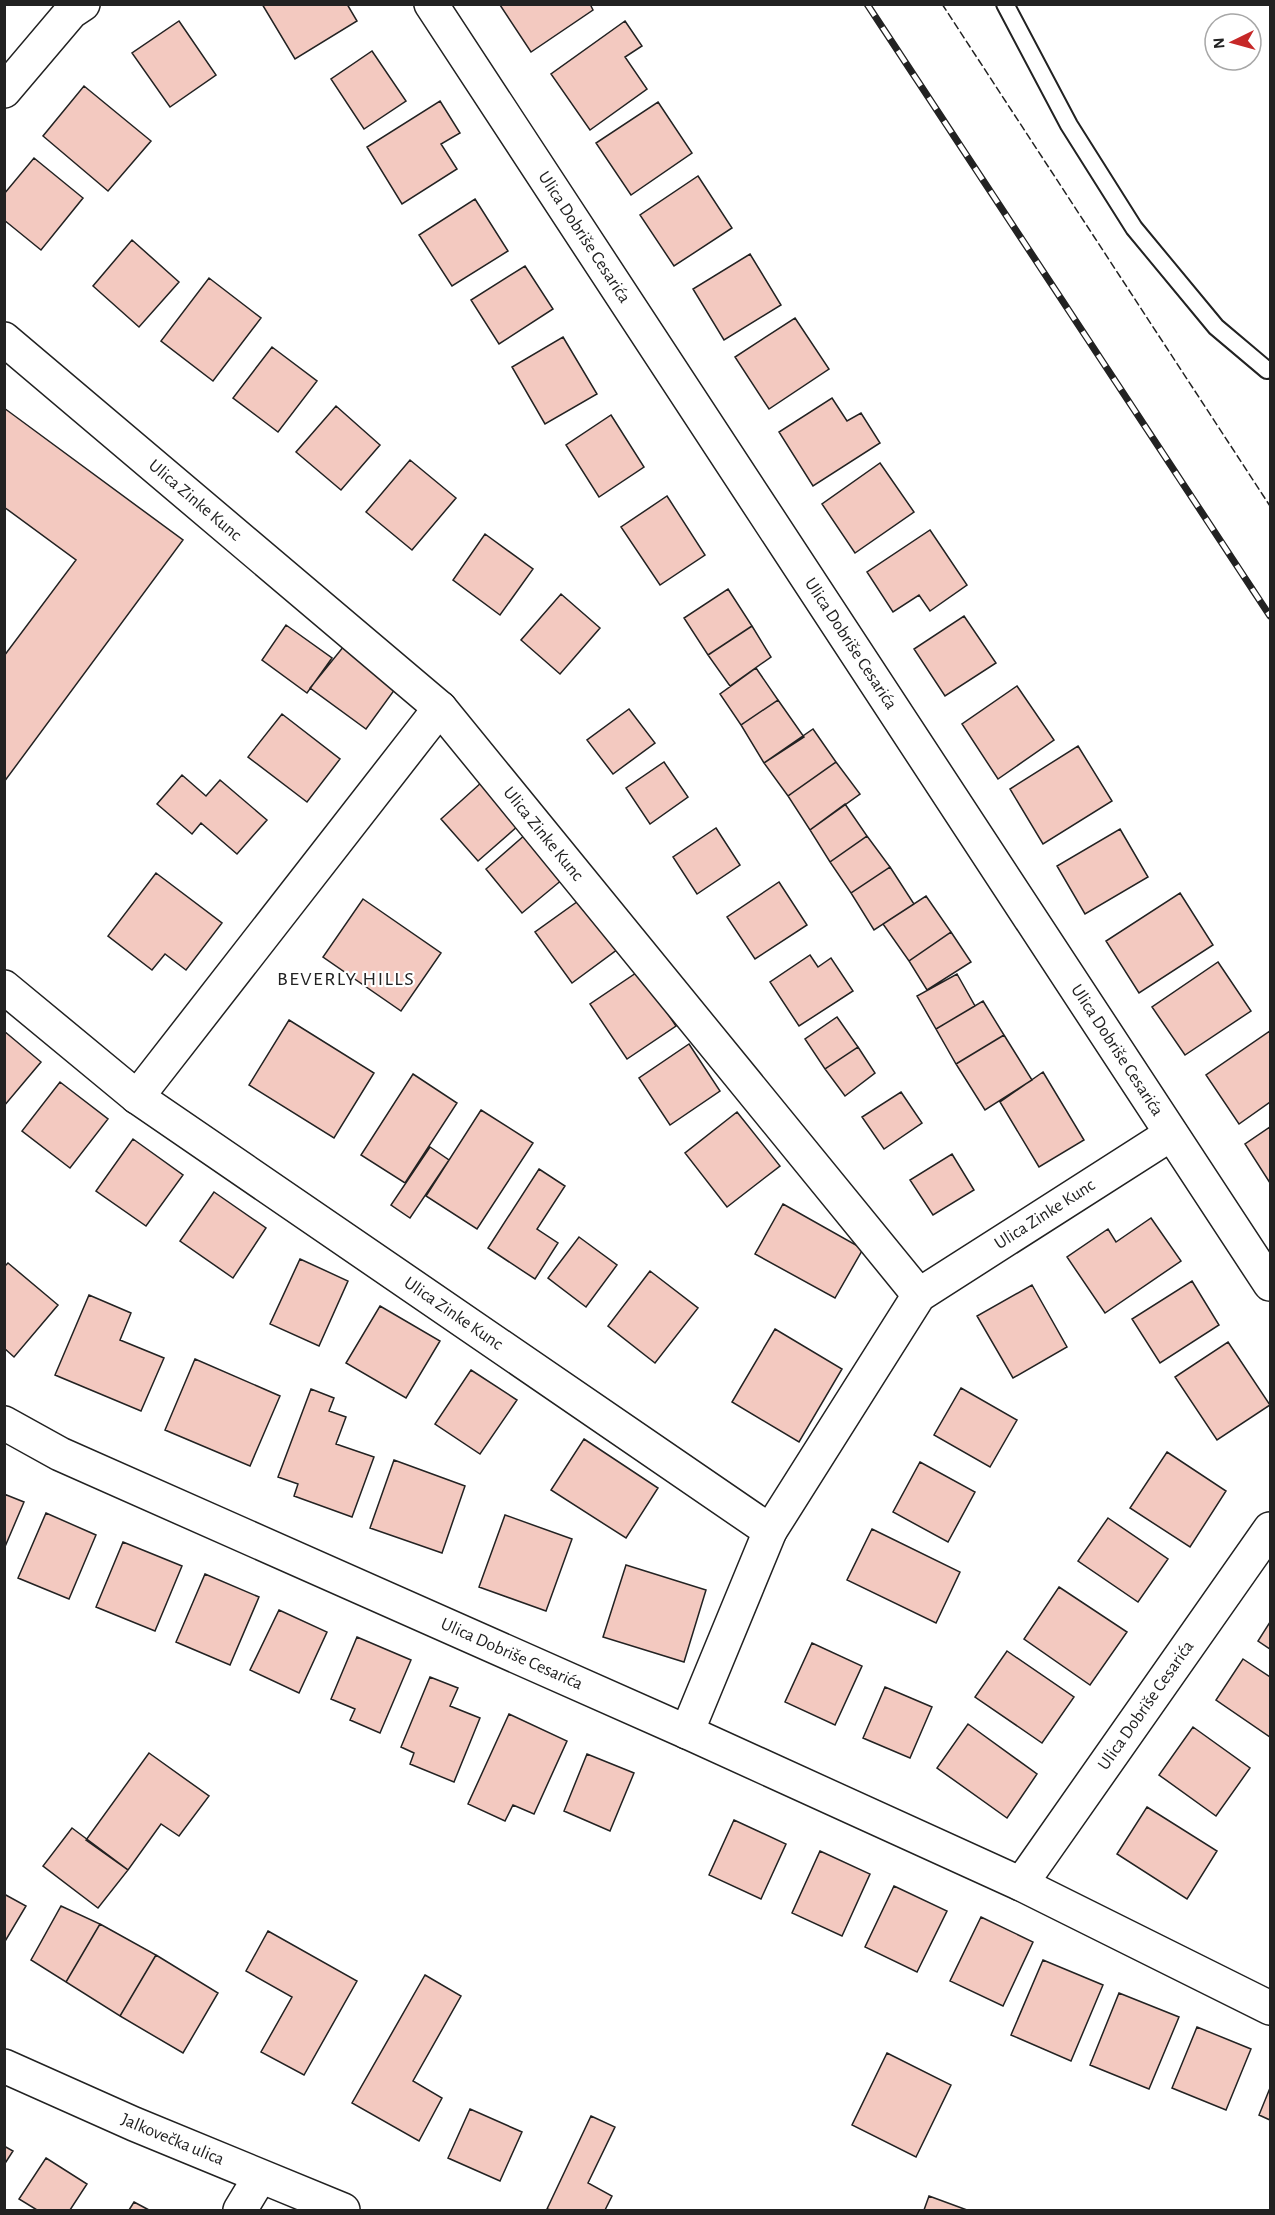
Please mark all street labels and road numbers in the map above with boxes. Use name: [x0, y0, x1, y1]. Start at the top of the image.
street label: Ulica Dobriše Cesarića: [534, 168, 633, 306]
street label: Ulica Zinke Kunc: [145, 456, 245, 545]
street label: Ulica Dobriše Cesarića: [801, 575, 900, 713]
street label: Ulica Zinke Kunc: [499, 784, 586, 885]
street label: Ulica Dobriše Cesarića: [1067, 981, 1166, 1119]
street label: Ulica Zinke Kunc: [991, 1176, 1098, 1253]
street label: Ulica Zinke Kunc: [401, 1274, 506, 1354]
street label: Ulica Dobriše Cesarića: [438, 1615, 585, 1694]
street label: Ulica Dobriše Cesarića: [1095, 1638, 1198, 1773]
street label: Jalkovečka ulica: [118, 2110, 227, 2169]

